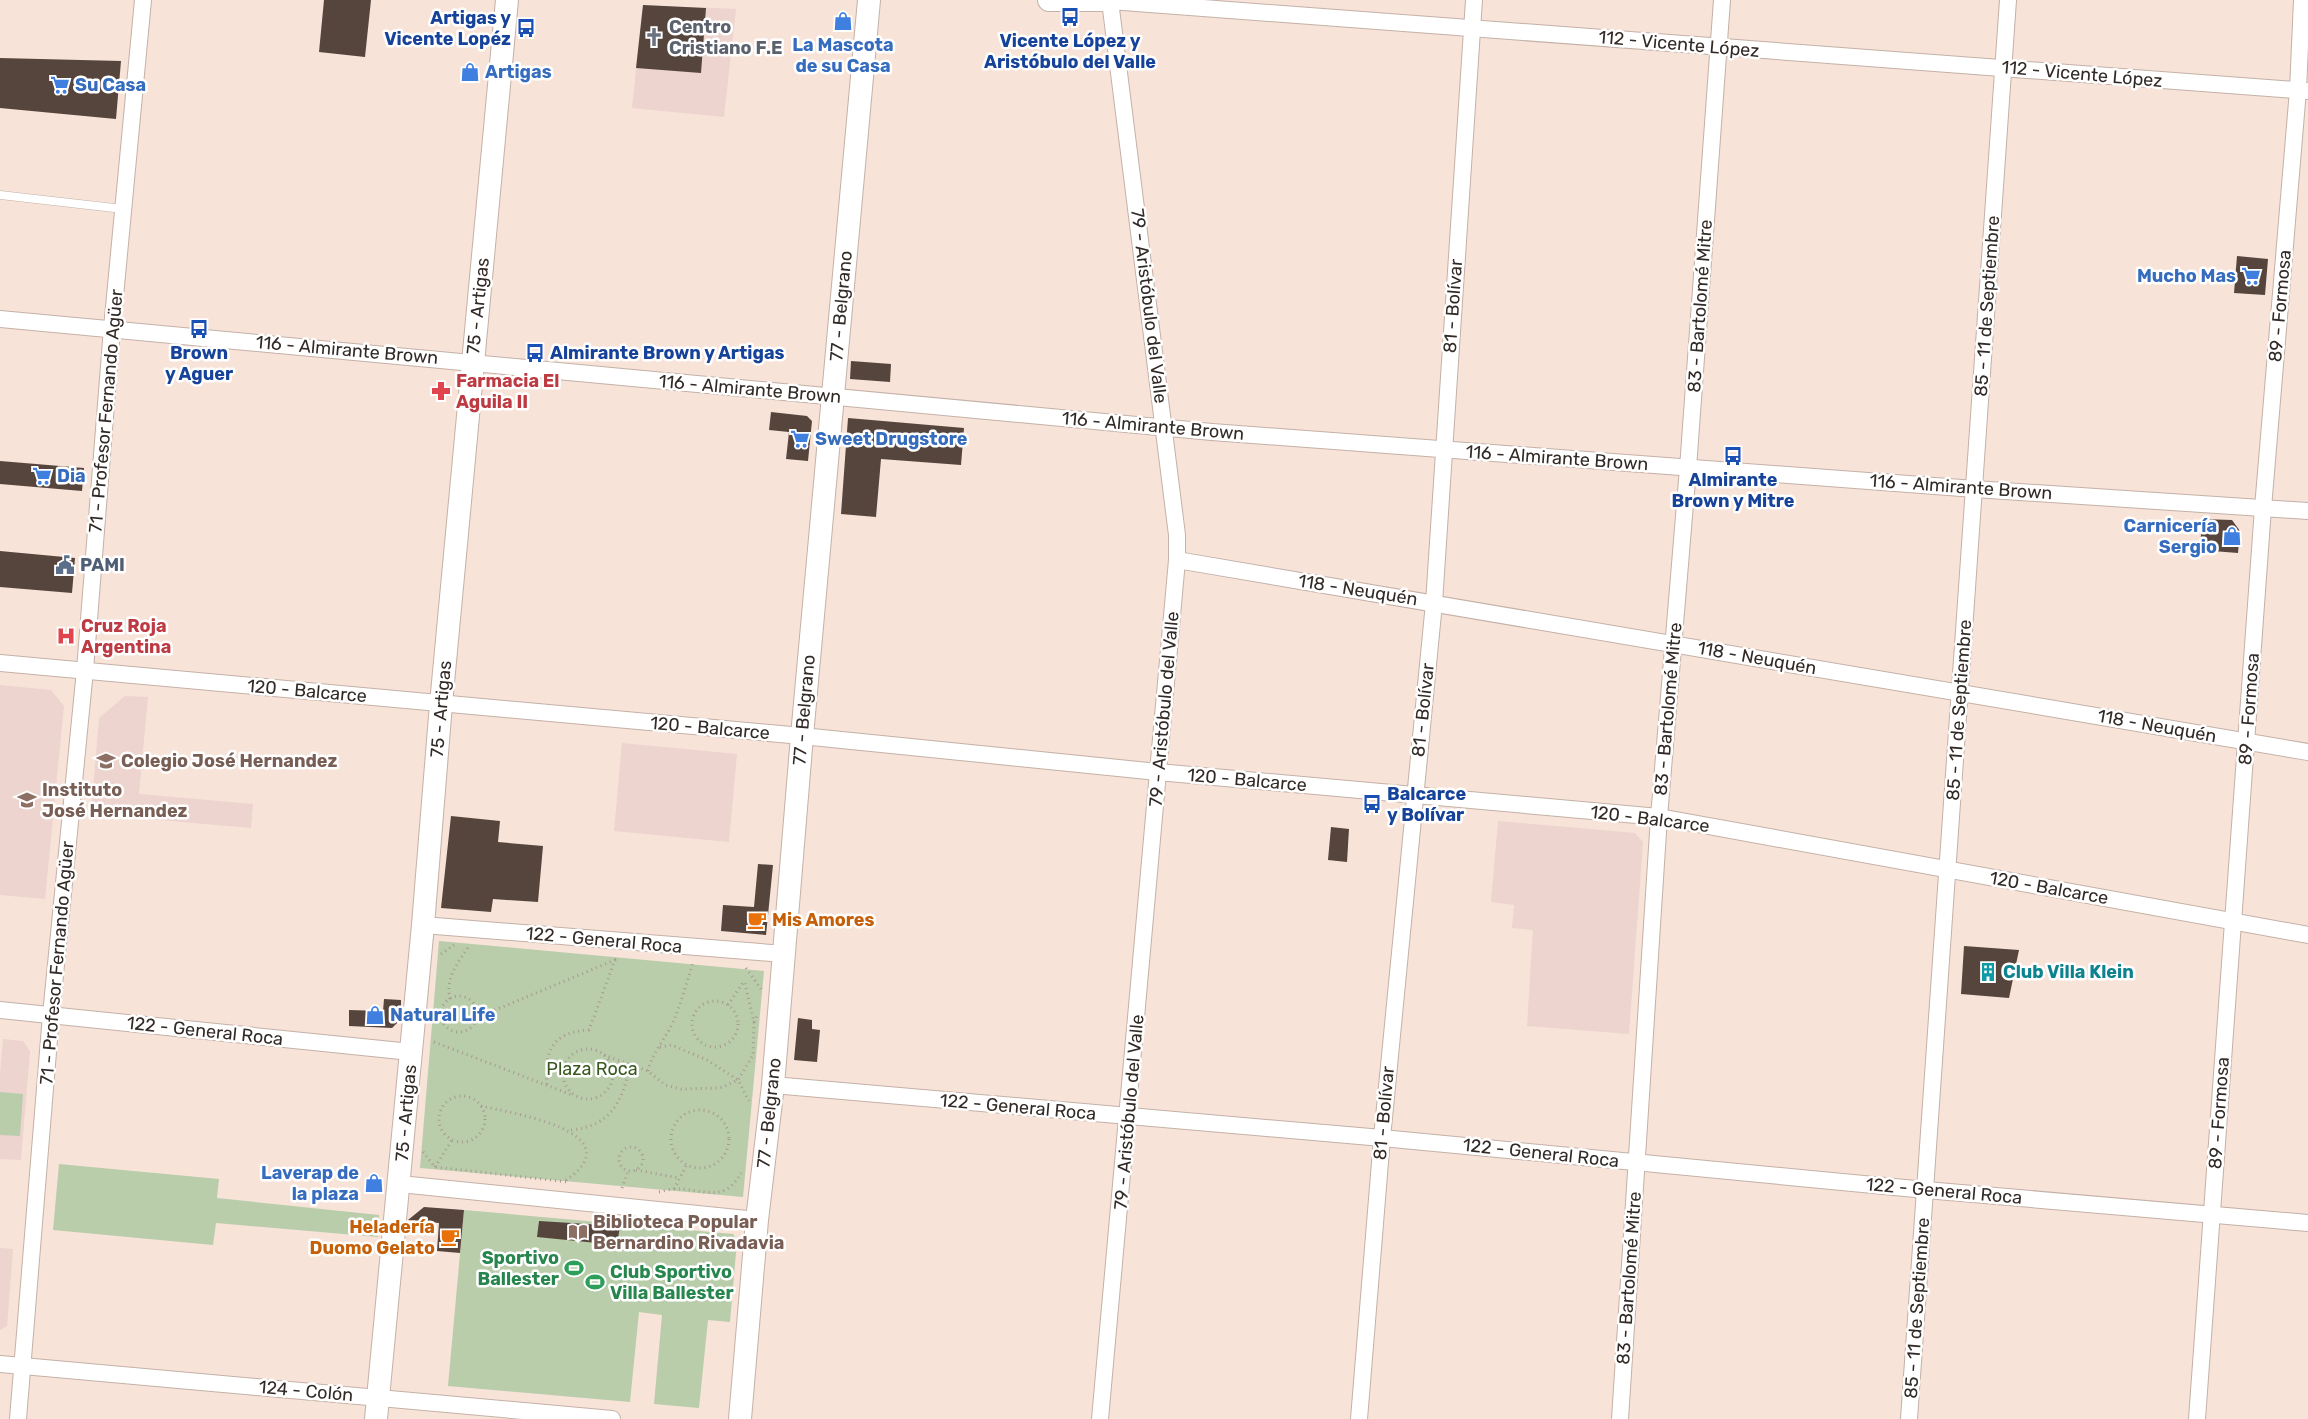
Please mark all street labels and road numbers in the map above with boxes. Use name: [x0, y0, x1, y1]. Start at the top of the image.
street label: 112 - Vicente López: [1598, 26, 1760, 62]
street label: 112 - Vicente López: [2001, 56, 2163, 92]
street label: 79 - Aristóbulo del Valle: [1126, 207, 1172, 405]
street label: 85 - 11 de Septiembre: [1970, 215, 2004, 397]
street label: 83 - Bartolomé Mitre: [1683, 219, 1717, 393]
street label: 89 - Formosa: [2264, 249, 2296, 363]
street label: 77 - Belgrano: [825, 250, 857, 362]
street label: 75 - Artigas: [462, 257, 494, 355]
street label: 81 - Bolívar: [1439, 258, 1467, 354]
street label: 71 - Profesor Fernando Agüer: [84, 288, 128, 534]
street label: 116 - Almirante Brown: [255, 331, 439, 369]
street label: 116 - Almirante Brown: [658, 370, 842, 408]
street label: 116 - Almirante Brown: [1061, 407, 1245, 445]
street label: 116 - Almirante Brown: [1465, 441, 1649, 475]
street label: 116 - Almirante Brown: [1869, 470, 2053, 504]
street label: 118 - Neuquén: [1297, 570, 1419, 610]
street label: 79 - Aristóbulo del Valle: [1144, 610, 1184, 808]
street label: 85 - 11 de Septiembre: [1942, 619, 1976, 801]
street label: 83 - Bartolomé Mitre: [1649, 622, 1687, 796]
street label: 118 - Neuquén: [1696, 637, 1818, 679]
street label: 89 - Formosa: [2234, 652, 2264, 766]
street label: 77 - Belgrano: [788, 654, 820, 766]
street label: 75 - Artigas: [426, 660, 456, 758]
street label: 81 - Bolívar: [1407, 662, 1439, 758]
street label: 120 - Balcarce: [246, 675, 368, 707]
street label: 118 - Neuquén: [2096, 705, 2218, 747]
street label: 120 - Balcarce: [649, 712, 771, 744]
street label: 120 - Balcarce: [1186, 764, 1308, 796]
street label: 120 - Balcarce: [1589, 801, 1711, 837]
street label: 71 - Profesor Fernando Agüer: [35, 840, 79, 1086]
street label: 120 - Balcarce: [1988, 867, 2110, 909]
street label: 122 - General Roca: [525, 922, 683, 958]
street label: 122 - General Roca: [126, 1012, 284, 1050]
street label: 79 - Aristóbulo del Valle: [1109, 1013, 1149, 1211]
street label: 89 - Formosa: [2204, 1056, 2234, 1170]
street label: 77 - Belgrano: [752, 1057, 786, 1169]
street label: 75 - Artigas: [391, 1064, 421, 1162]
street label: 81 - Bolívar: [1369, 1065, 1399, 1161]
street label: 122 - General Roca: [939, 1089, 1097, 1125]
street label: 122 - General Roca: [1462, 1134, 1620, 1172]
street label: 122 - General Roca: [1865, 1173, 2023, 1209]
street label: 83 - Bartolomé Mitre: [1612, 1191, 1646, 1365]
street label: 85 - 11 de Septiembre: [1900, 1217, 1934, 1399]
street label: 124 - Colón: [258, 1376, 354, 1406]

